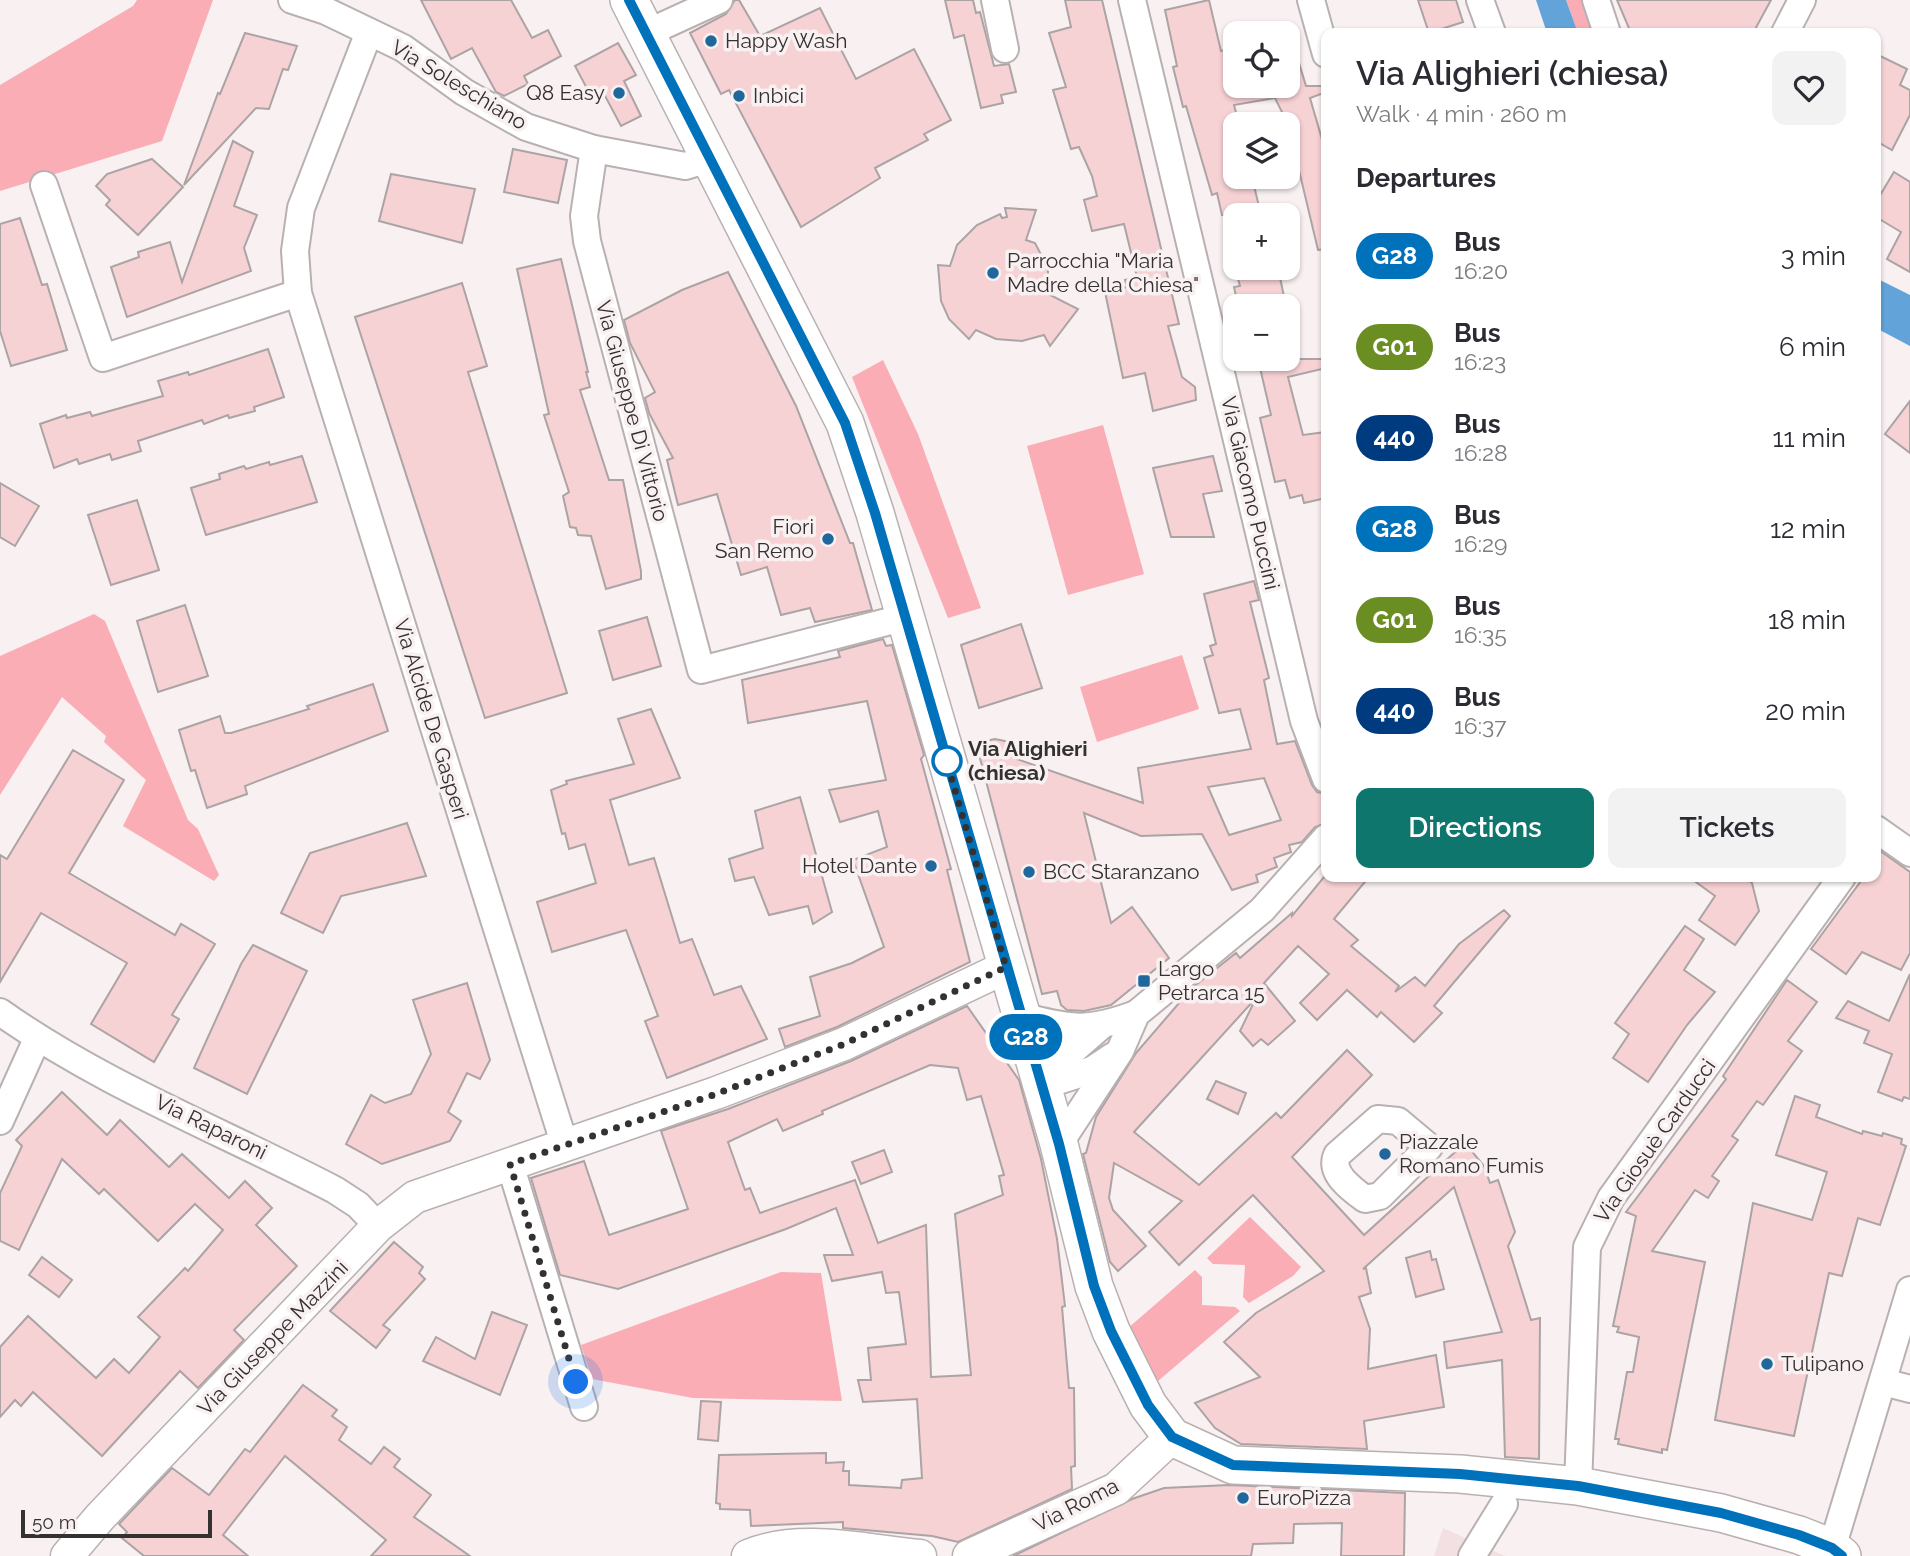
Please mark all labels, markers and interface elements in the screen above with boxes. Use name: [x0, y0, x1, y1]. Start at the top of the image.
map controls: [1223, 21, 1300, 371]
button: locate: [1223, 21, 1300, 98]
place label: Happy Wash: [725, 28, 848, 53]
marker: Happy Wash: [703, 33, 719, 49]
street label: Via Soleschiano: [387, 34, 532, 135]
button: heart: [1772, 51, 1846, 125]
text: Via Alighieri (chiesa): [1356, 54, 1668, 93]
place label: Q8 Easy: [526, 80, 605, 105]
place label: Inbici: [753, 83, 804, 108]
marker: Q8 Easy: [611, 85, 627, 101]
marker: Inbici: [731, 88, 747, 104]
text: Walk · 4 min · 260 m: [1356, 100, 1567, 127]
button: layers: [1223, 112, 1300, 189]
text: Departures: [1356, 163, 1496, 193]
button: +: [1223, 203, 1300, 280]
text: Bus: [1454, 227, 1501, 257]
text: G28: [1372, 241, 1417, 270]
text: 3 min: [1781, 241, 1846, 271]
place label: Parrocchia "Maria Madre della Chiesa": [1007, 248, 1199, 297]
text: 16:20: [1454, 257, 1508, 284]
marker: Parrocchia "Maria Madre della Chiesa": [985, 265, 1001, 281]
button: −: [1223, 294, 1300, 371]
street label: Via Giuseppe Di Vittorio: [591, 298, 674, 524]
text: Bus: [1454, 318, 1501, 348]
text: G01: [1373, 332, 1417, 361]
text: 6 min: [1779, 332, 1846, 362]
text: 16:23: [1454, 348, 1506, 375]
street label: Via Giacomo Puccini: [1216, 394, 1285, 592]
text: Bus: [1454, 409, 1501, 439]
text: 440: [1373, 423, 1416, 452]
text: 11 min: [1772, 423, 1846, 453]
text: 16:28: [1454, 439, 1508, 466]
text: Bus: [1454, 500, 1501, 530]
place label: Fiori San Remo: [715, 514, 814, 563]
text: G28: [1372, 514, 1417, 543]
text: 12 min: [1770, 514, 1846, 544]
text: 16:29: [1454, 530, 1508, 557]
marker: Fiori San Remo: [820, 531, 836, 547]
text: Bus: [1454, 591, 1501, 621]
text: G01: [1373, 605, 1417, 634]
text: 18 min: [1768, 605, 1846, 635]
street label: Via Alcide De Gasperi: [389, 616, 474, 822]
text: 16:35: [1454, 621, 1507, 648]
text: Bus: [1454, 682, 1501, 712]
text: 440: [1373, 696, 1416, 725]
text: 20 min: [1765, 696, 1846, 726]
text: 16:37: [1454, 712, 1507, 739]
place label: Via Alighieri (chiesa): [968, 736, 1087, 785]
marker: Via Alighieri (chiesa): [932, 746, 962, 776]
button: Directions: [1356, 788, 1594, 868]
button: Tickets: [1608, 788, 1846, 868]
place label: Hotel Dante: [802, 853, 917, 878]
marker: Hotel Dante: [923, 858, 939, 874]
place label: BCC Staranzano: [1043, 859, 1200, 884]
marker: BCC Staranzano: [1021, 864, 1037, 880]
place label: Largo Petrarca 15: [1158, 956, 1265, 1005]
marker: Largo Petrarca 15: [1136, 973, 1152, 989]
line badge: G28: [986, 1014, 1066, 1060]
text: G28: [1003, 1022, 1049, 1051]
street label: Via Giosuè Carducci: [1589, 1054, 1720, 1227]
street label: Via Raparoni: [151, 1089, 271, 1164]
place label: Piazzale Romano Fumis: [1399, 1129, 1544, 1178]
marker: Piazzale Romano Fumis: [1377, 1146, 1393, 1162]
street label: Via Giuseppe Mazzini: [192, 1255, 353, 1420]
place label: Tulipano: [1781, 1351, 1864, 1376]
marker: Tulipano: [1759, 1356, 1775, 1372]
your location: [558, 1364, 593, 1399]
street label: Via Roma: [1029, 1472, 1123, 1537]
place label: EuroPizza: [1257, 1485, 1351, 1510]
marker: EuroPizza: [1235, 1490, 1251, 1506]
scale bar: [21, 1507, 212, 1539]
text: 50 m: [32, 1511, 76, 1533]

